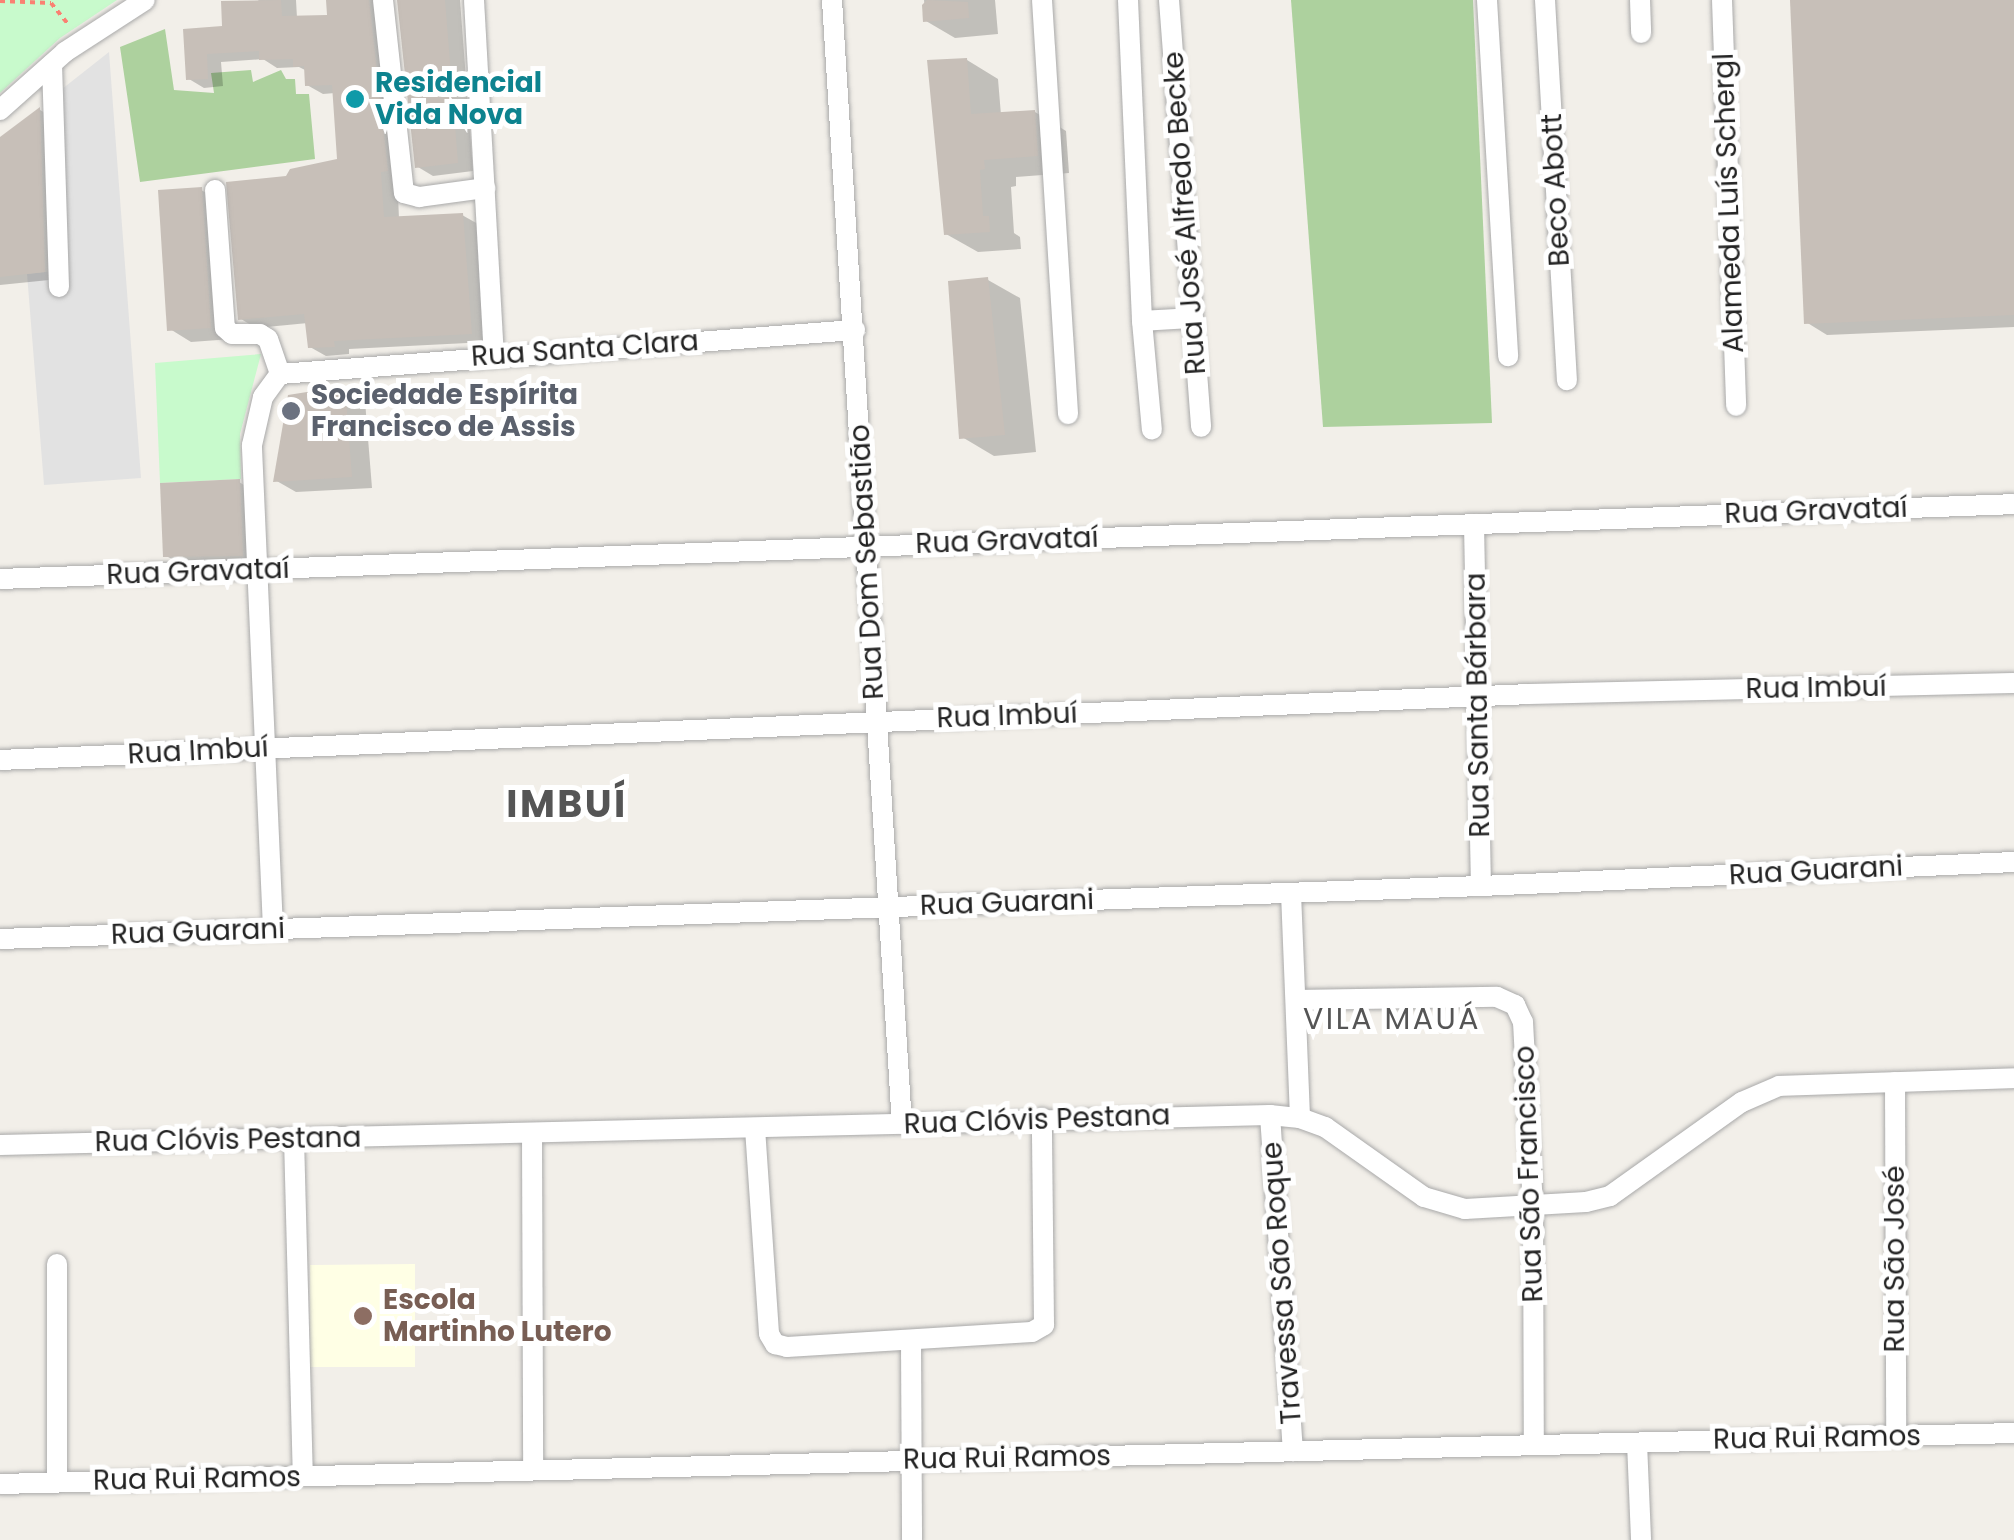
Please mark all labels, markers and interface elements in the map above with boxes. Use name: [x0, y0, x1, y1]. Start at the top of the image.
street label: Rua José Alfredo Becke: [1157, 50, 1213, 376]
street label: Alameda Luís Schergl: [1707, 52, 1751, 354]
place label: Residencial Vida Nova: [375, 66, 542, 132]
marker: Residencial Vida Nova: [344, 88, 366, 110]
street label: Beco Abott: [1535, 113, 1577, 267]
street label: Rua Santa Clara: [470, 324, 700, 374]
place label: Sociedade Espírita Francisco de Assis: [311, 378, 578, 444]
marker: Sociedade Espírita Francisco de Assis: [280, 400, 302, 422]
street label: Rua Dom Sebastião: [843, 424, 891, 700]
street label: Rua Gravataí: [1724, 491, 1908, 531]
street label: Rua Gravataí: [915, 521, 1099, 561]
street label: Rua Gravataí: [106, 552, 290, 592]
street label: Rua Santa Bárbara: [1459, 572, 1497, 838]
street label: Rua Imbuí: [1745, 670, 1887, 706]
street label: Rua Imbuí: [936, 697, 1078, 735]
street label: Rua Imbuí: [127, 731, 269, 771]
district label: IMBUÍ: [506, 781, 628, 827]
street label: Rua Guarani: [1728, 850, 1904, 892]
street label: Rua Guarani: [919, 883, 1095, 923]
street label: Rua Guarani: [110, 912, 286, 952]
district label: VILA MAUÁ: [1303, 1001, 1481, 1037]
street label: Rua São Francisco: [1508, 1045, 1550, 1303]
street label: Rua Clóvis Pestana: [903, 1099, 1171, 1141]
street label: Rua Clóvis Pestana: [94, 1121, 362, 1159]
street label: Travessa São Roque: [1255, 1141, 1309, 1425]
street label: Rua São José: [1878, 1166, 1912, 1352]
place label: Escola Martinho Lutero: [383, 1283, 612, 1349]
marker: Escola Martinho Lutero: [352, 1305, 374, 1327]
street label: Rua Rui Ramos: [1713, 1419, 1921, 1457]
street label: Rua Rui Ramos: [903, 1439, 1111, 1477]
street label: Rua Rui Ramos: [93, 1460, 301, 1498]

